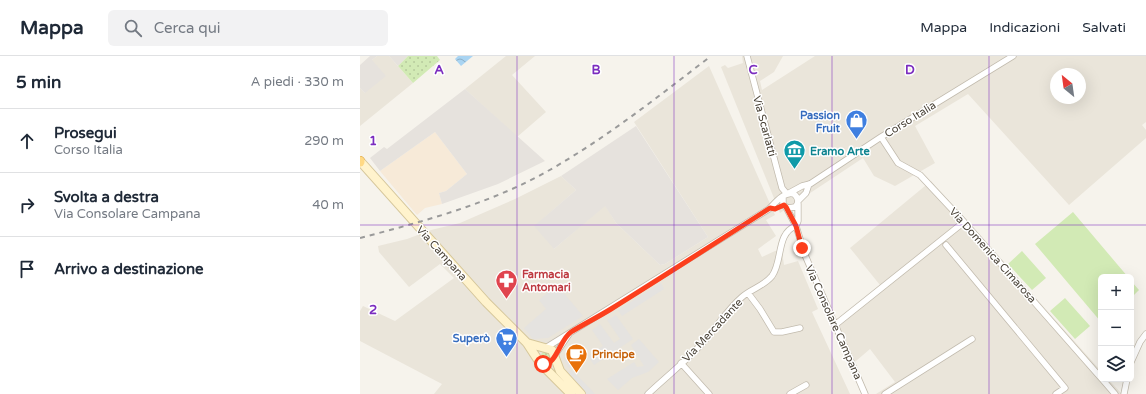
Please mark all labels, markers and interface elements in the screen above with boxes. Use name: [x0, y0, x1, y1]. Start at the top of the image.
search box: [108, 10, 388, 46]
text: Mappa: [20, 17, 84, 39]
icon: search: [122, 17, 144, 39]
text: Cerca qui: [154, 19, 221, 37]
text: Mappa: [920, 19, 967, 36]
text: Indicazioni: [989, 19, 1060, 36]
text: Salvati: [1082, 19, 1126, 36]
text: A: [434, 62, 444, 78]
text: B: [591, 62, 601, 78]
text: C: [748, 62, 758, 78]
text: D: [905, 62, 915, 78]
north arrow: [1050, 68, 1086, 104]
text: 5 min: [16, 72, 61, 93]
text: A piedi · 330 m: [251, 74, 344, 90]
street label: Via Scarlatti: [750, 94, 779, 158]
street label: Corso Italia: [882, 98, 938, 140]
shop icon: Passion Fruit: [843, 108, 869, 141]
place label: Passion Fruit: [800, 109, 841, 135]
text: Prosegui: [54, 124, 117, 142]
icon: ahead: [16, 130, 38, 152]
text: 290 m: [304, 133, 344, 149]
text: 1: [369, 133, 377, 149]
museum icon: Eramo Arte: [782, 138, 808, 171]
text: Corso Italia: [54, 142, 123, 158]
place label: Eramo Arte: [810, 145, 870, 158]
text: Svolta a destra: [54, 188, 159, 206]
icon: right: [16, 194, 38, 216]
text: 40 m: [312, 197, 344, 213]
street label: Via Domenica Cimarosa: [946, 205, 1039, 306]
text: Via Consolare Campana: [54, 206, 201, 222]
street label: Via Campana: [414, 223, 470, 283]
route end: [793, 239, 811, 257]
icon: arrive: [16, 258, 38, 280]
text: Arrivo a destinazione: [54, 260, 204, 278]
street label: Via Consolare Campana: [802, 263, 865, 382]
pharmacy icon: Farmacia Antomari: [493, 267, 519, 300]
place label: Farmacia Antomari: [522, 268, 571, 294]
map controls: [1098, 274, 1134, 382]
button: +: [1098, 274, 1134, 310]
street label: Via Mercadante: [680, 296, 745, 365]
text: 2: [369, 302, 377, 318]
button: −: [1098, 310, 1134, 346]
supermarket icon: Superò: [493, 325, 519, 358]
place label: Superò: [453, 332, 490, 346]
cafe icon: Principe: [564, 341, 590, 374]
button: layers: [1098, 346, 1134, 382]
place label: Principe: [592, 348, 635, 362]
route start: [534, 355, 552, 373]

